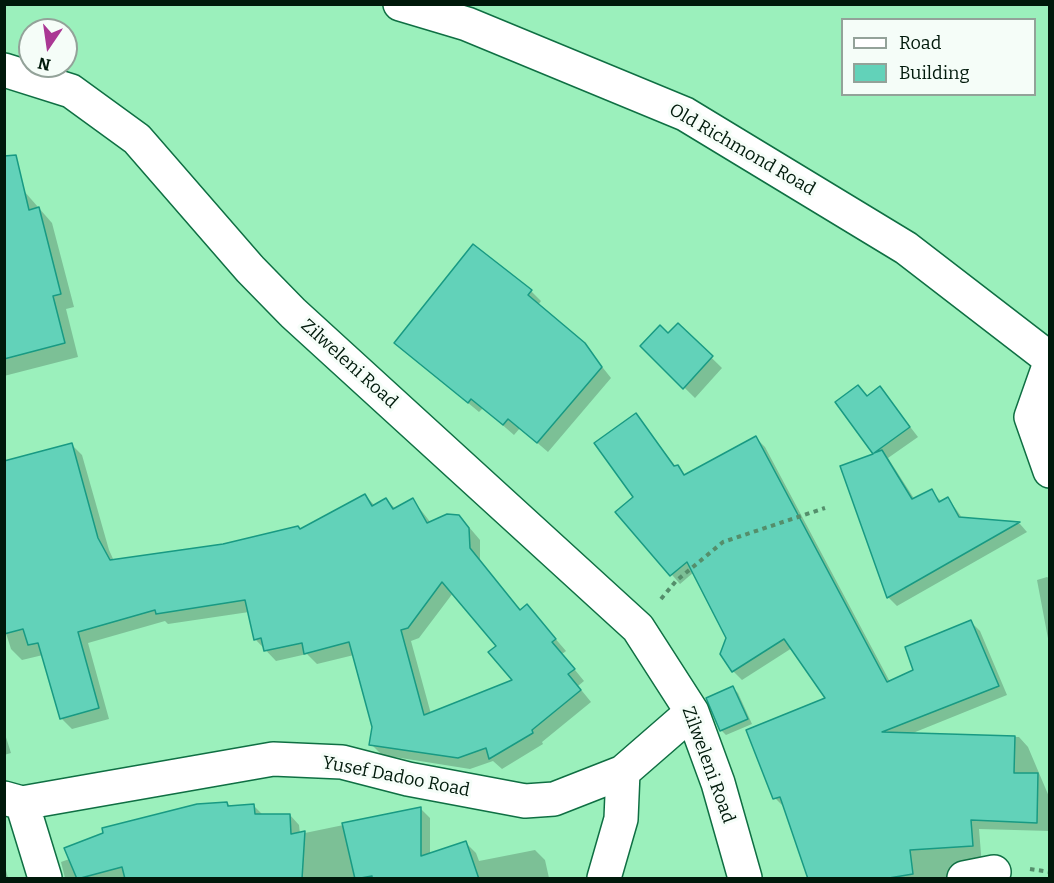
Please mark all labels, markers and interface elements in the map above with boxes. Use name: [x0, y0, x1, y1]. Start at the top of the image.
north arrow: [18, 18, 78, 78]
legend: [841, 18, 1036, 96]
text: Road: [899, 32, 941, 54]
text: N: [36, 53, 52, 75]
text: Building: [899, 62, 970, 84]
street label: Old Richmond Road: [665, 99, 819, 201]
street label: Zilweleni Road: [296, 315, 402, 413]
street label: Zilweleni Road: [677, 704, 739, 826]
street label: Yusef Dadoo Road: [320, 752, 472, 802]

